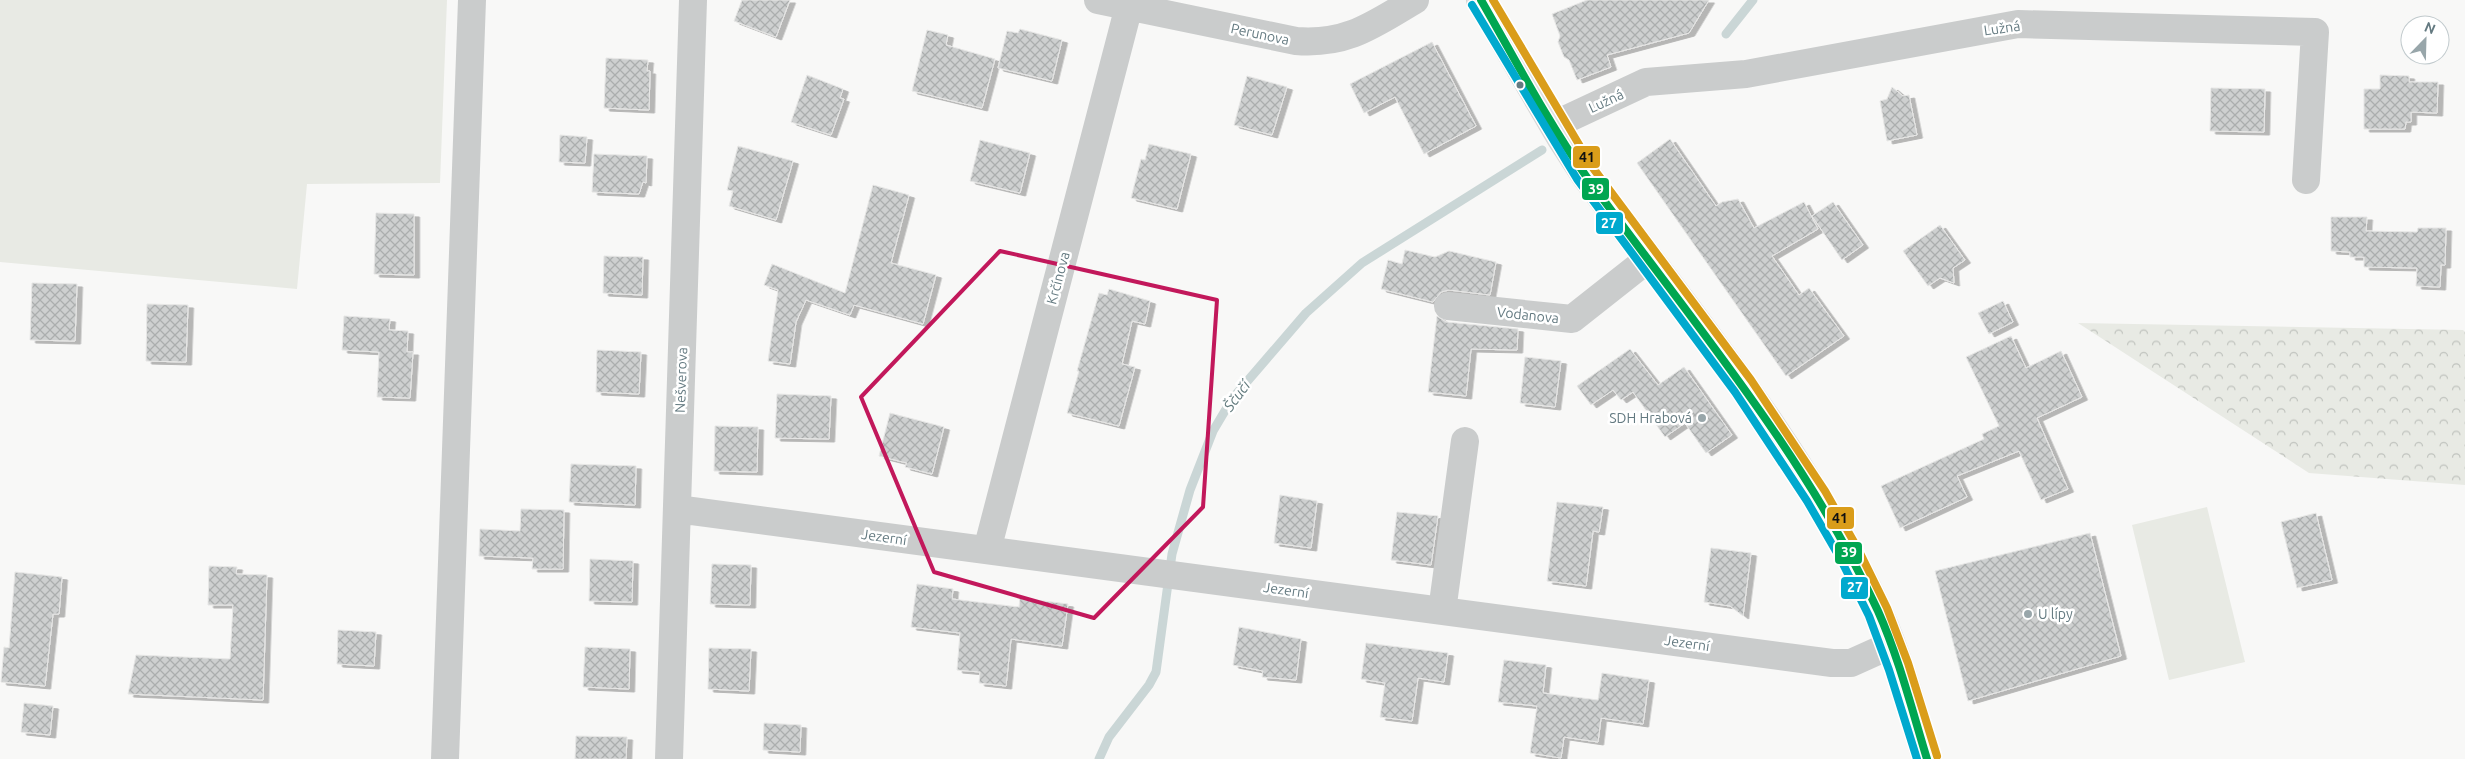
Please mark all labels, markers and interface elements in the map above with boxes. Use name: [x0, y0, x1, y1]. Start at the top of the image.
north arrow: [2400, 15, 2450, 65]
street label: Lužná: [1983, 18, 2021, 38]
text: N: [2422, 19, 2438, 37]
street label: Perunova: [1229, 20, 1291, 48]
unlabelled marker: [1515, 80, 1525, 90]
street label: Lužná: [1586, 86, 1626, 116]
line badge: 41: [1572, 145, 1601, 169]
text: 41: [1579, 149, 1595, 165]
line badge: 39: [1581, 177, 1610, 201]
text: 39: [1588, 181, 1604, 197]
line badge: 27: [1595, 211, 1624, 235]
text: 27: [1601, 215, 1617, 231]
street label: Krčínova: [1043, 250, 1073, 306]
street label: Vodanova: [1496, 304, 1560, 326]
street label: Nešverova: [672, 347, 690, 413]
water label: Ščučí: [1219, 375, 1255, 415]
place label: SDH Hrabová: [1609, 410, 1692, 426]
marker: SDH Hrabová: [1696, 412, 1708, 424]
line badge: 41: [1826, 506, 1855, 530]
text: 41: [1832, 510, 1848, 526]
street label: Jezerní: [860, 526, 908, 548]
line badge: 39: [1834, 541, 1863, 565]
text: 39: [1841, 544, 1857, 560]
line badge: 27: [1840, 576, 1869, 600]
street label: Jezerní: [1262, 579, 1310, 601]
text: 27: [1847, 579, 1863, 595]
place label: U lípy: [2038, 606, 2073, 622]
marker: U lípy: [2022, 608, 2034, 620]
street label: Jezerní: [1663, 632, 1711, 654]

